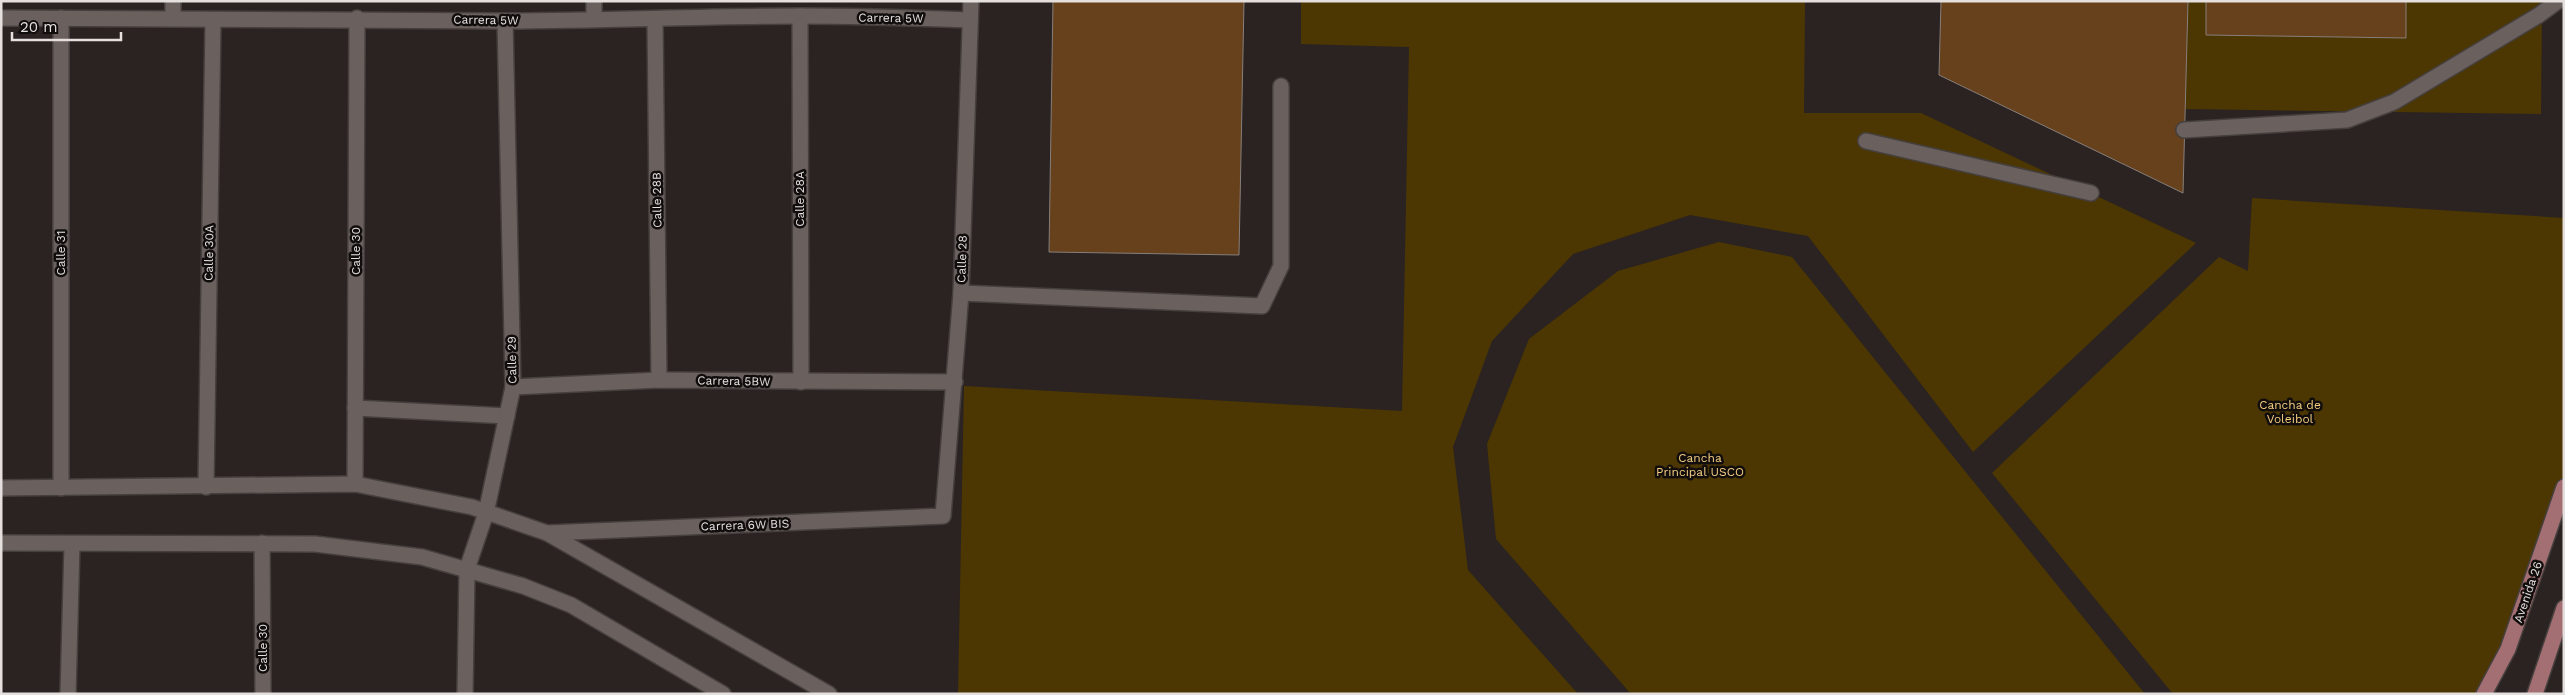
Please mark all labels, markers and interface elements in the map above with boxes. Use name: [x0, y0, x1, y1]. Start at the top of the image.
scale bar: [12, 10, 121, 42]
street label: Carrera 5W: [858, 10, 924, 26]
street label: Carrera 5W: [453, 12, 519, 28]
text: 20 m: [20, 18, 58, 36]
street label: Calle 28A: [793, 171, 807, 227]
street label: Calle 28B: [650, 172, 664, 228]
street label: Calle 30A: [202, 225, 216, 281]
street label: Calle 30: [349, 227, 363, 275]
street label: Calle 31: [54, 230, 68, 276]
street label: Calle 28: [954, 235, 970, 283]
street label: Calle 29: [505, 336, 519, 384]
street label: Carrera 5BW: [697, 373, 771, 389]
park label: Cancha de Voleibol: [2259, 398, 2321, 426]
park label: Cancha Principal USCO: [1656, 451, 1744, 479]
street label: Carrera 6W BIS: [700, 516, 790, 534]
street label: Avenida 26: [2511, 560, 2545, 624]
street label: Calle 30: [256, 624, 270, 672]

